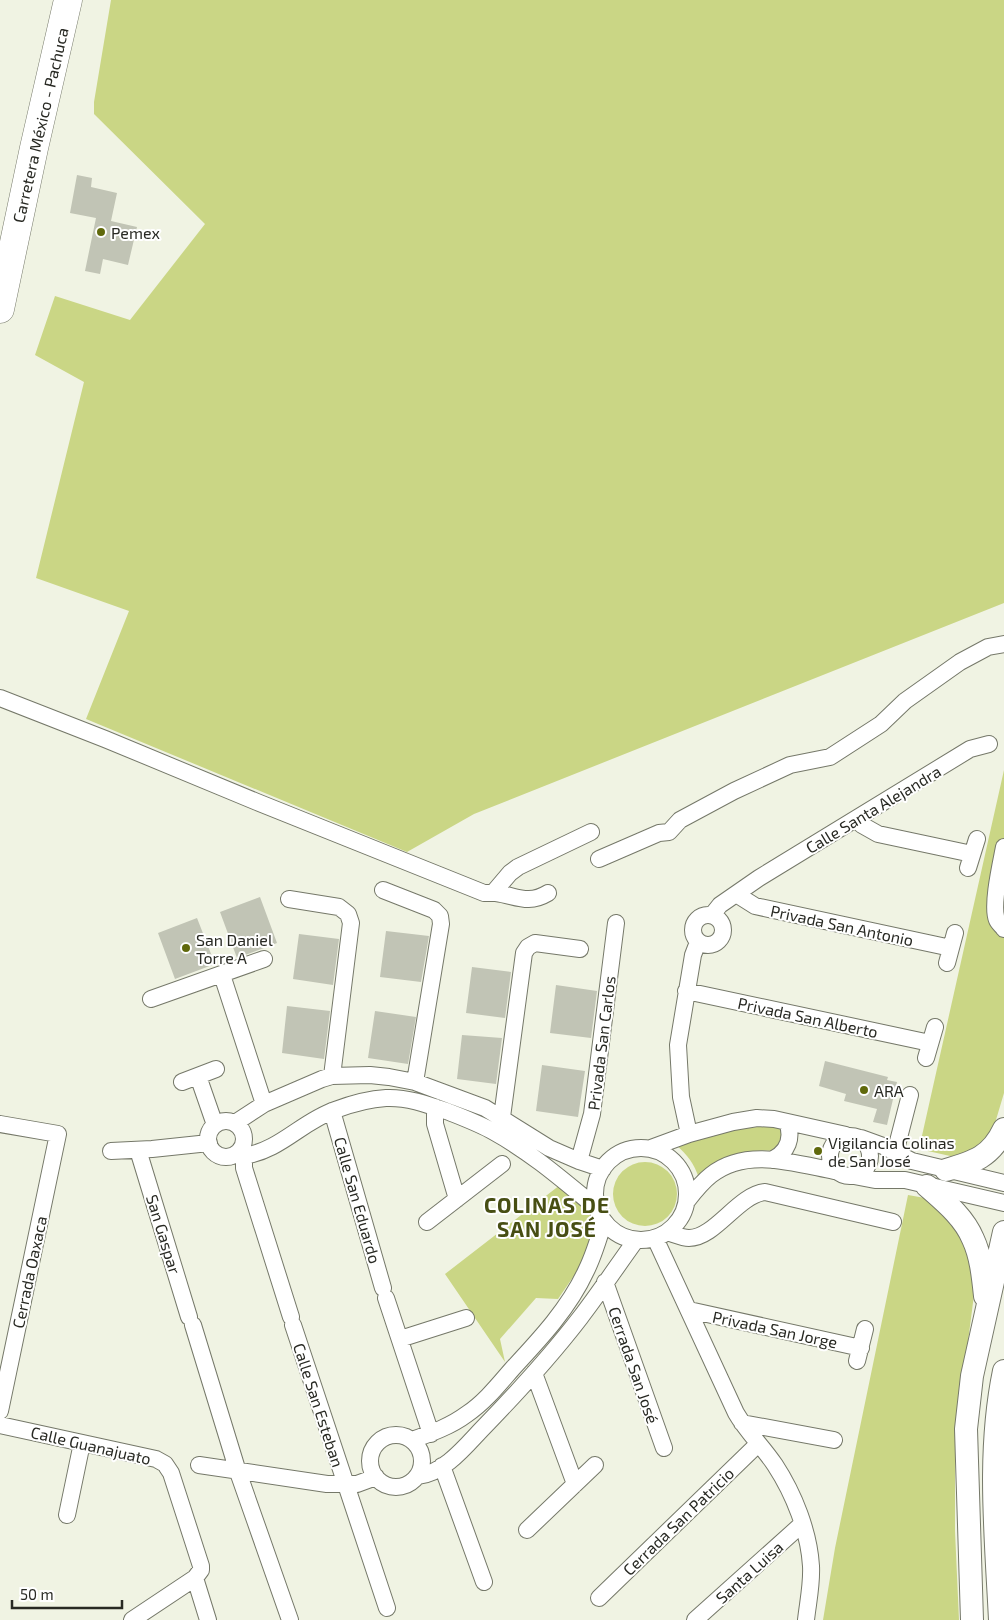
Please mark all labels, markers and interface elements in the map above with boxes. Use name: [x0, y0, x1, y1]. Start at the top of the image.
street label: Carretera México - Pachuca: [8, 26, 72, 224]
place label: Pemex: [111, 223, 161, 242]
marker: Pemex: [95, 226, 107, 238]
street label: Calle Santa Alejandra: [802, 761, 945, 858]
street label: Privada San Antonio: [769, 901, 915, 949]
place label: San Daniel Torre A: [196, 930, 273, 967]
marker: San Daniel Torre A: [180, 942, 192, 954]
street label: Privada San Carlos: [583, 975, 619, 1111]
street label: Privada San Alberto: [736, 993, 880, 1041]
place label: ARA: [874, 1081, 904, 1100]
marker: ARA: [858, 1084, 870, 1096]
place label: Vigilancia Colinas de San José: [828, 1133, 955, 1170]
street label: Calle San Eduardo: [331, 1135, 385, 1265]
marker: Vigilancia Colinas de San José: [812, 1145, 824, 1157]
street label: San Gaspar: [143, 1192, 185, 1277]
district label: COLINAS DE SAN JOSÉ: [484, 1192, 610, 1241]
street label: Cerrada Oaxaca: [8, 1214, 50, 1330]
street label: Cerrada San José: [605, 1304, 663, 1426]
street label: Privada San Jorge: [711, 1306, 839, 1352]
street label: Calle San Esteban: [290, 1341, 348, 1469]
street label: Calle Guanajuato: [29, 1422, 153, 1469]
street label: Cerrada San Patricio: [619, 1463, 737, 1579]
street label: Santa Luisa: [712, 1537, 786, 1607]
scale bar: [12, 1578, 122, 1610]
text: 50 m: [20, 1585, 54, 1603]

